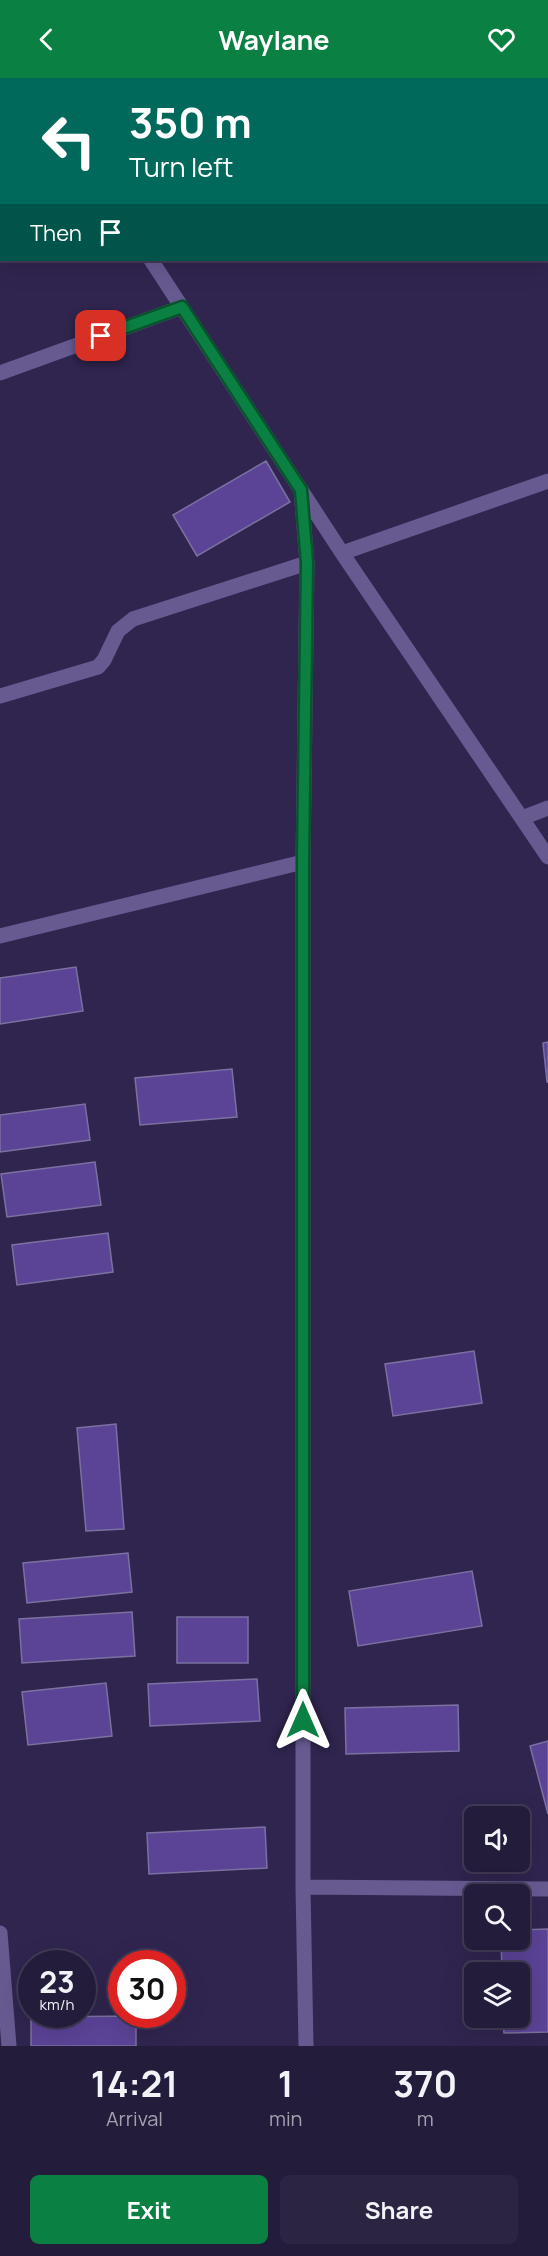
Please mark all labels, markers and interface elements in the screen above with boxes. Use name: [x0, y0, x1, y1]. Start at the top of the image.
text: Waylane: [218, 21, 330, 58]
icon: back: [30, 23, 63, 56]
icon: heart: [485, 23, 518, 56]
text: 350 m: [129, 93, 252, 151]
icon: left: [30, 102, 108, 180]
text: Turn left: [129, 148, 233, 185]
icon: arrive: [94, 216, 127, 249]
text: Then: [30, 218, 82, 248]
pin: [75, 310, 126, 361]
icon: arrive: [84, 319, 117, 352]
position arrow: [271, 1688, 335, 1752]
map controls: [464, 1806, 530, 2028]
button: sound: [464, 1806, 530, 1872]
button: search: [464, 1884, 530, 1950]
speed limit sign: 30: [108, 1950, 186, 2028]
text: 23: [39, 1961, 75, 2002]
button: layers: [464, 1962, 530, 2028]
text: km/h: [40, 1994, 74, 2015]
text: 14:21: [91, 2059, 178, 2108]
text: 1: [278, 2059, 294, 2108]
text: 370: [393, 2059, 457, 2108]
text: Arrival: [106, 2105, 163, 2132]
text: min: [269, 2105, 302, 2132]
text: m: [417, 2105, 434, 2132]
button: Exit: [30, 2175, 268, 2244]
button: Share: [280, 2175, 518, 2244]

